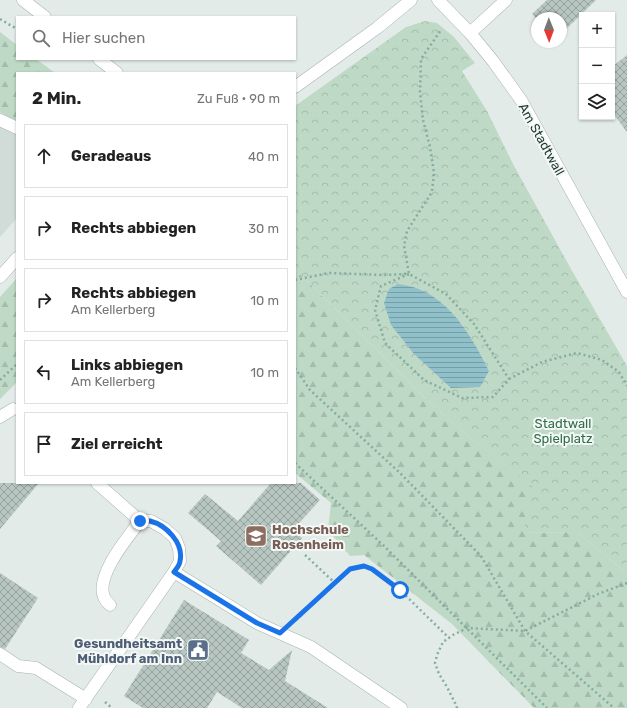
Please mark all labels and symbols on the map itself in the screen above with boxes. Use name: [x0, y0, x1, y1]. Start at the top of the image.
north arrow: [531, 12, 567, 48]
street label: Am Stadtwall: [516, 100, 568, 178]
park label: Stadtwall Spielplatz: [533, 416, 593, 446]
route end: [131, 512, 149, 530]
place label: Hochschule Rosenheim: [272, 522, 349, 552]
school or university icon: Hochschule Rosenheim: [243, 523, 269, 549]
route start: [391, 581, 409, 599]
place label: Gesundheitsamt Mühldorf am Inn: [74, 636, 182, 666]
public building icon: Gesundheitsamt Mühldorf am Inn: [185, 637, 211, 663]

